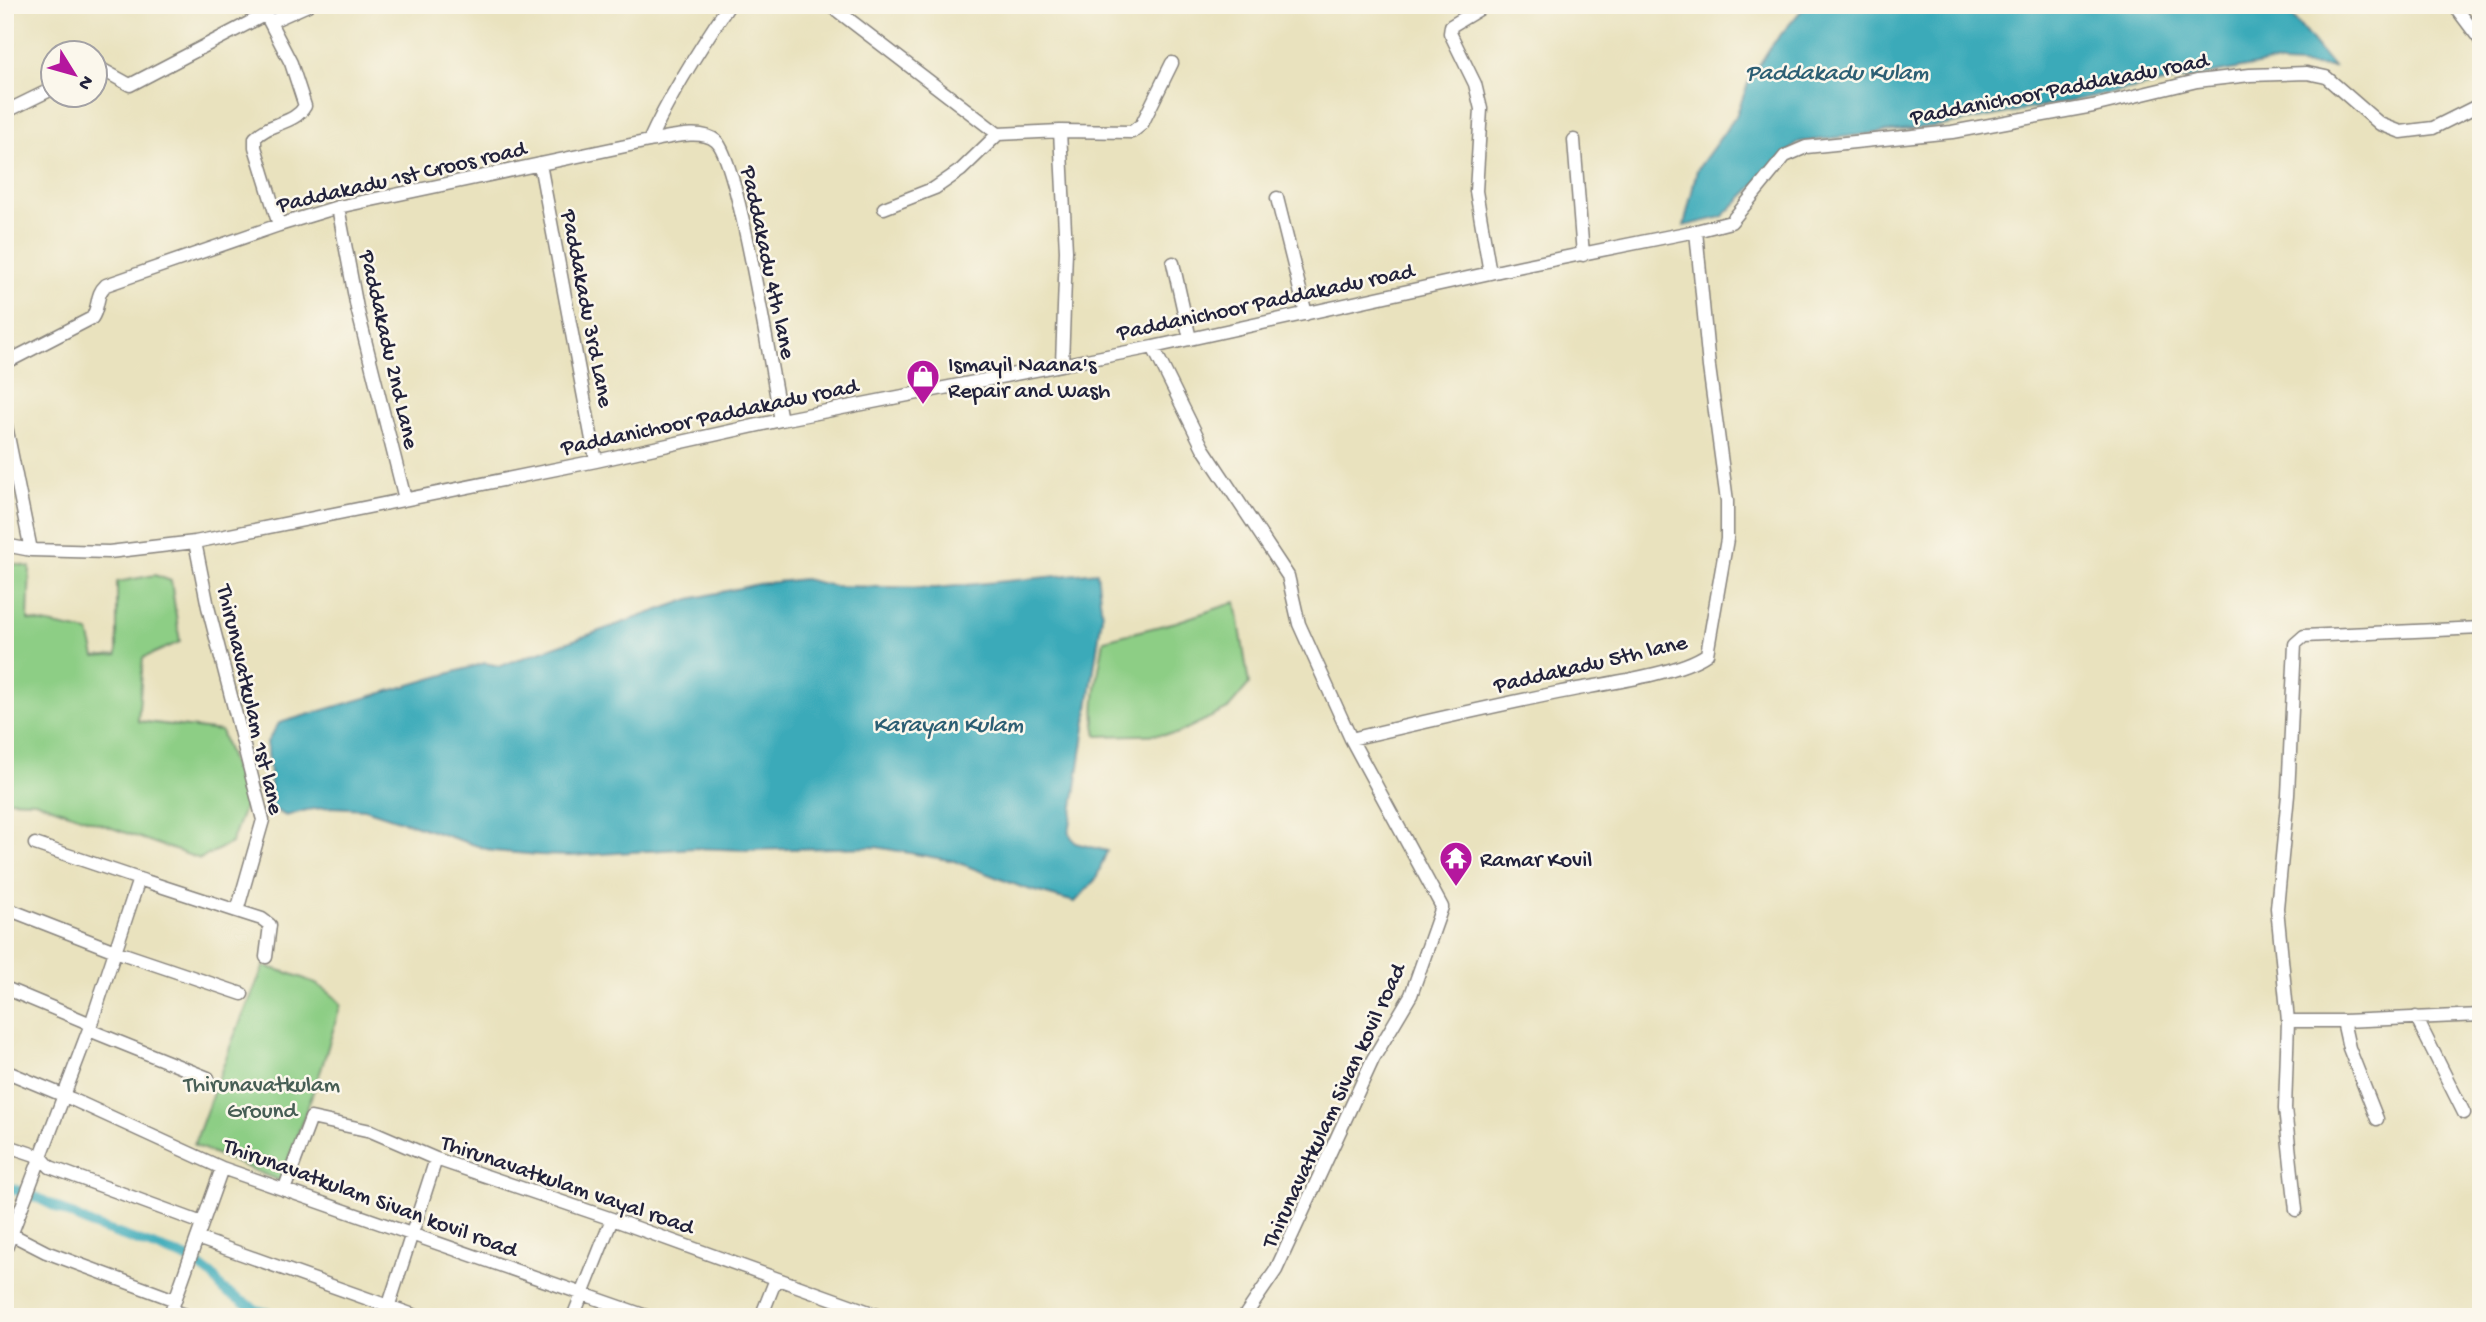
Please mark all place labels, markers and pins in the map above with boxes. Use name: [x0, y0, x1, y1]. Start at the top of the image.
place label: Ismayil Naana's Repair and Wash: [948, 353, 1110, 406]
shop icon: Ismayil Naana's Repair and Wash: [904, 357, 942, 406]
temple icon: Ramar Kovil: [1437, 839, 1475, 888]
place label: Ramar Kovil: [1480, 848, 1592, 875]

